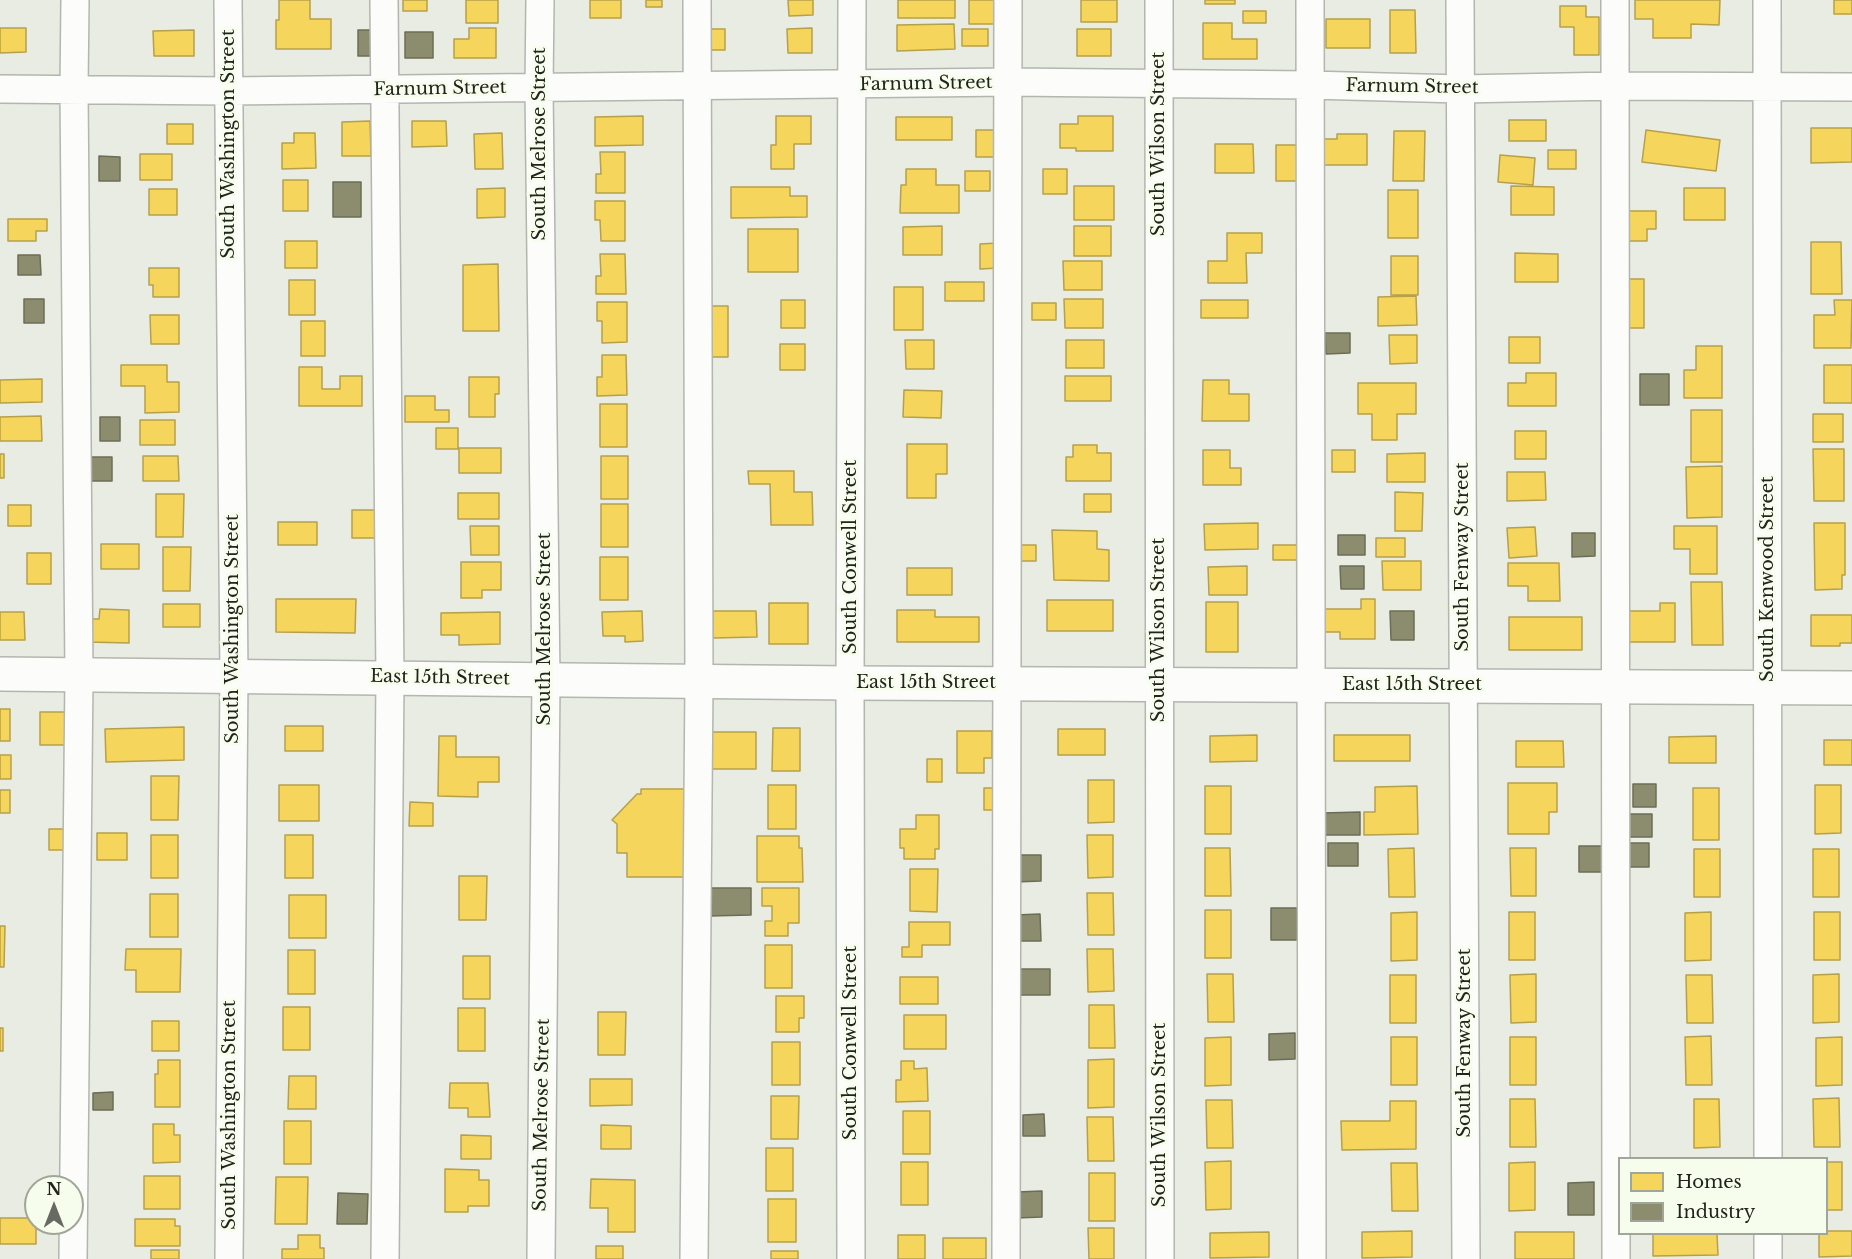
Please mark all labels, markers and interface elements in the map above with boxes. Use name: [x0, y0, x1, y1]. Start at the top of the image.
street label: South Washington Street: [218, 29, 240, 259]
street label: South Melrose Street: [529, 47, 551, 241]
street label: South Wilson Street: [1148, 52, 1170, 236]
street label: Farnum Street: [859, 72, 993, 96]
street label: Farnum Street: [1345, 75, 1479, 99]
street label: Farnum Street: [373, 77, 507, 101]
street label: South Conwell Street: [840, 460, 862, 654]
street label: South Fenway Street: [1452, 462, 1474, 652]
street label: South Kenwood Street: [1757, 476, 1779, 682]
street label: South Washington Street: [222, 514, 244, 744]
street label: South Melrose Street: [534, 532, 556, 726]
street label: South Wilson Street: [1148, 538, 1170, 722]
street label: East 15th Street: [370, 666, 510, 690]
street label: East 15th Street: [856, 672, 996, 694]
street label: East 15th Street: [1342, 674, 1482, 696]
street label: South Conwell Street: [840, 946, 862, 1140]
street label: South Fenway Street: [1454, 948, 1476, 1138]
street label: South Washington Street: [219, 1000, 241, 1230]
street label: South Melrose Street: [530, 1018, 554, 1212]
street label: South Wilson Street: [1149, 1023, 1171, 1207]
legend: [1618, 1157, 1828, 1235]
text: Homes: [1676, 1171, 1742, 1193]
north arrow: [24, 1175, 84, 1235]
text: N: [46, 1179, 62, 1199]
text: Industry: [1676, 1201, 1755, 1223]

